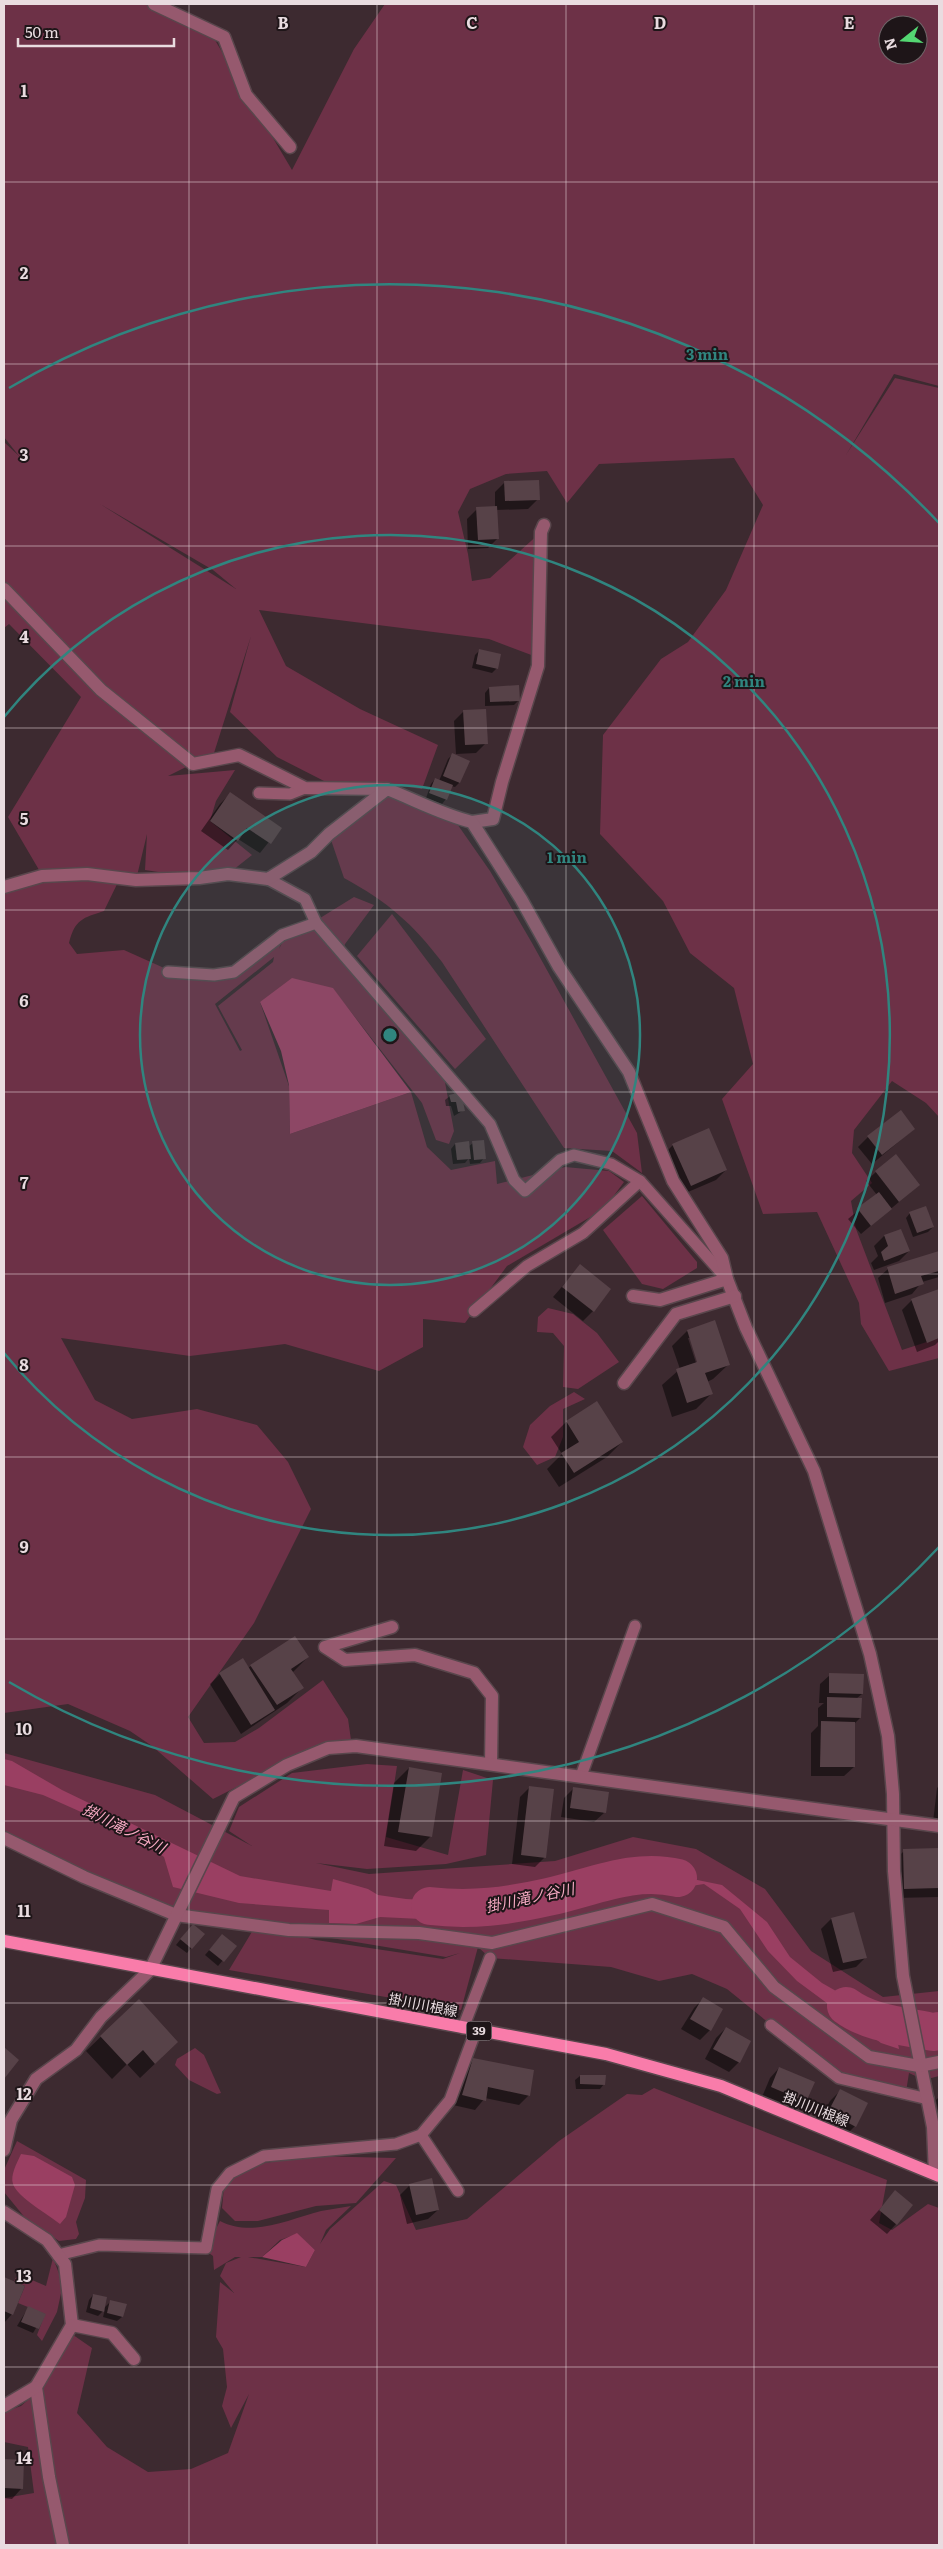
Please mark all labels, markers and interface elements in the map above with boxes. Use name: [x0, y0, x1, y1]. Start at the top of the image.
text: B: [277, 10, 289, 34]
text: C: [466, 10, 478, 34]
text: D: [654, 10, 666, 34]
text: E: [844, 10, 855, 34]
scale bar: [18, 15, 174, 47]
north arrow: [878, 15, 928, 65]
text: 50 m: [25, 20, 59, 43]
text: N: [878, 35, 901, 53]
text: 1: [21, 78, 28, 102]
text: 2: [20, 260, 29, 284]
text: 3 min: [686, 342, 729, 365]
text: 3: [20, 442, 29, 466]
text: 4: [19, 624, 29, 648]
text: 2 min: [723, 669, 766, 692]
text: 5: [20, 806, 29, 830]
text: 1 min: [547, 845, 588, 868]
text: 6: [19, 988, 29, 1012]
centre of rings: [381, 1026, 399, 1044]
text: 7: [20, 1170, 29, 1194]
text: 8: [19, 1352, 29, 1376]
text: 9: [19, 1534, 29, 1558]
text: 10: [16, 1716, 32, 1740]
water label: 掛川滝ノ谷川: [79, 1797, 172, 1859]
water label: 掛川滝ノ谷川: [483, 1876, 578, 1917]
text: 11: [17, 1898, 31, 1922]
street label: 掛川川根線: [387, 1988, 459, 2021]
road number: 39: [466, 2022, 492, 2040]
text: 12: [16, 2081, 32, 2105]
street label: 掛川川根線: [780, 2086, 853, 2130]
text: 13: [16, 2263, 32, 2287]
text: 14: [16, 2445, 32, 2469]

